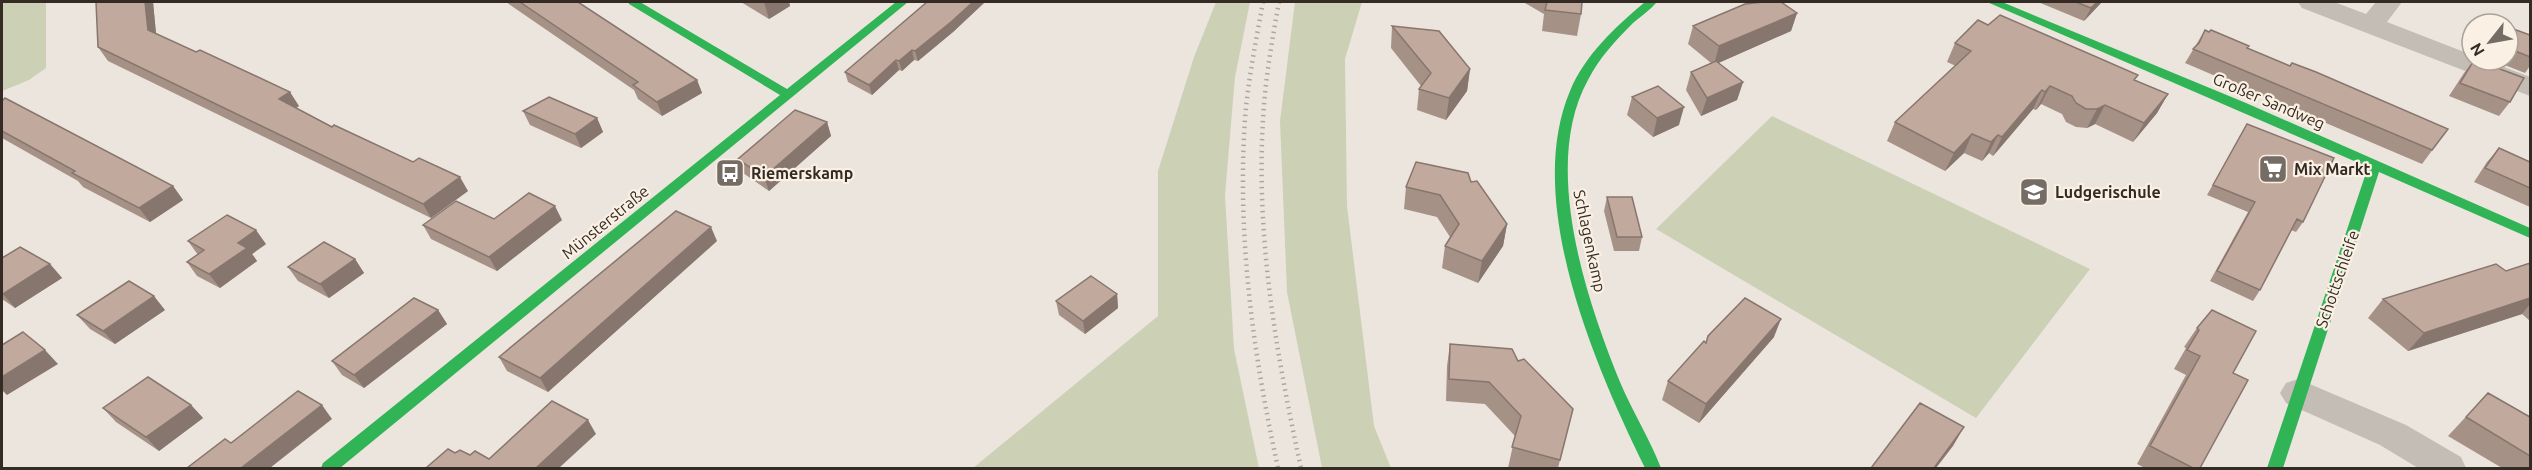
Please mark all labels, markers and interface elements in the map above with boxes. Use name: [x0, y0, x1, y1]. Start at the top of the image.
north arrow: [2460, 12, 2520, 72]
text: N: [2466, 40, 2488, 59]
street label: Großer Sandweg: [2210, 69, 2328, 133]
supermarket icon: Mix Markt: [2257, 153, 2289, 185]
bus stop icon: Riemerskamp: [714, 157, 746, 189]
place label: Mix Markt: [2294, 160, 2371, 178]
place label: Riemerskamp: [751, 164, 853, 182]
school or university icon: Ludgerischule: [2018, 176, 2050, 208]
street label: Münsterstraße: [558, 182, 652, 262]
place label: Ludgerischule: [2055, 183, 2161, 201]
street label: Schlagenkamp: [1570, 188, 1610, 294]
street label: Schottschleife: [2312, 228, 2362, 330]

